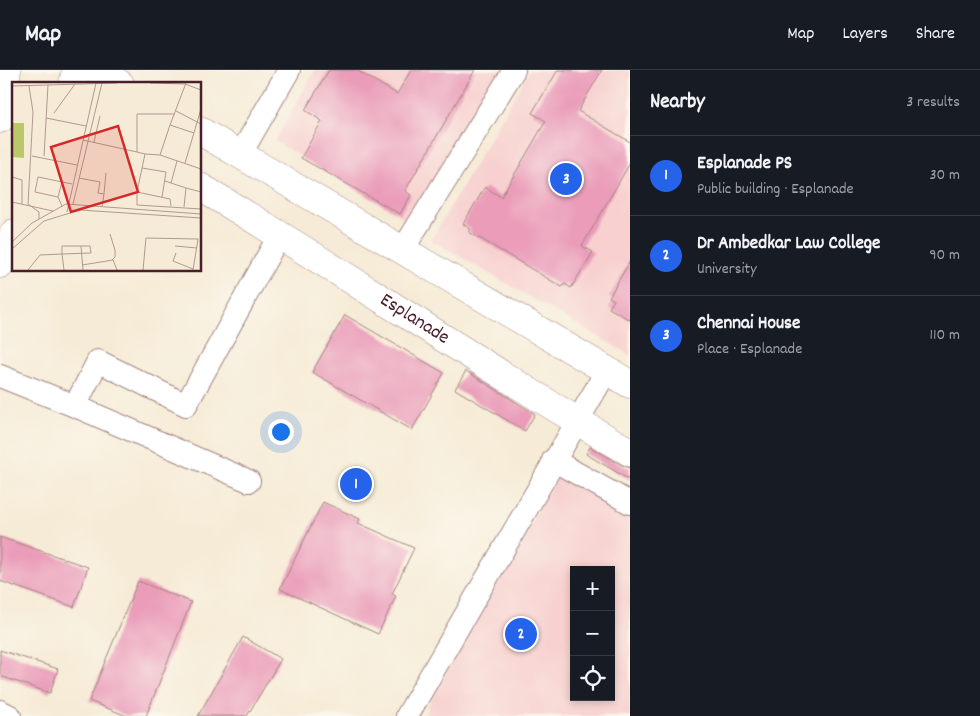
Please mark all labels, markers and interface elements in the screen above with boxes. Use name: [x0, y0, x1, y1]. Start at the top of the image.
text: Map: [25, 18, 61, 52]
text: Map: [787, 22, 814, 47]
text: Layers: [842, 22, 888, 47]
text: Share: [916, 22, 955, 47]
inset map: [12, 82, 201, 271]
text: Nearby: [650, 88, 705, 118]
text: 3 results: [906, 91, 960, 114]
text: Esplanade PS: [697, 151, 792, 178]
pin: 3: [550, 160, 582, 198]
text: 1: [664, 164, 668, 187]
text: 30 m: [930, 164, 960, 187]
text: Public building · Esplanade: [697, 178, 853, 201]
text: Dr Ambedkar Law College: [697, 231, 880, 258]
text: 2: [663, 244, 670, 267]
text: 90 m: [929, 244, 960, 267]
text: University: [697, 258, 757, 281]
street label: Esplanade: [374, 287, 455, 352]
text: Chennai House: [697, 311, 800, 338]
text: 3: [662, 324, 670, 347]
text: 110 m: [930, 324, 960, 347]
text: Place · Esplanade: [697, 338, 802, 361]
your location: [268, 419, 294, 445]
pin: 1: [340, 465, 372, 503]
map controls: [570, 566, 615, 701]
button: +: [570, 566, 615, 611]
button: −: [570, 611, 615, 656]
pin: 2: [505, 615, 537, 653]
button: locate: [570, 656, 615, 701]

